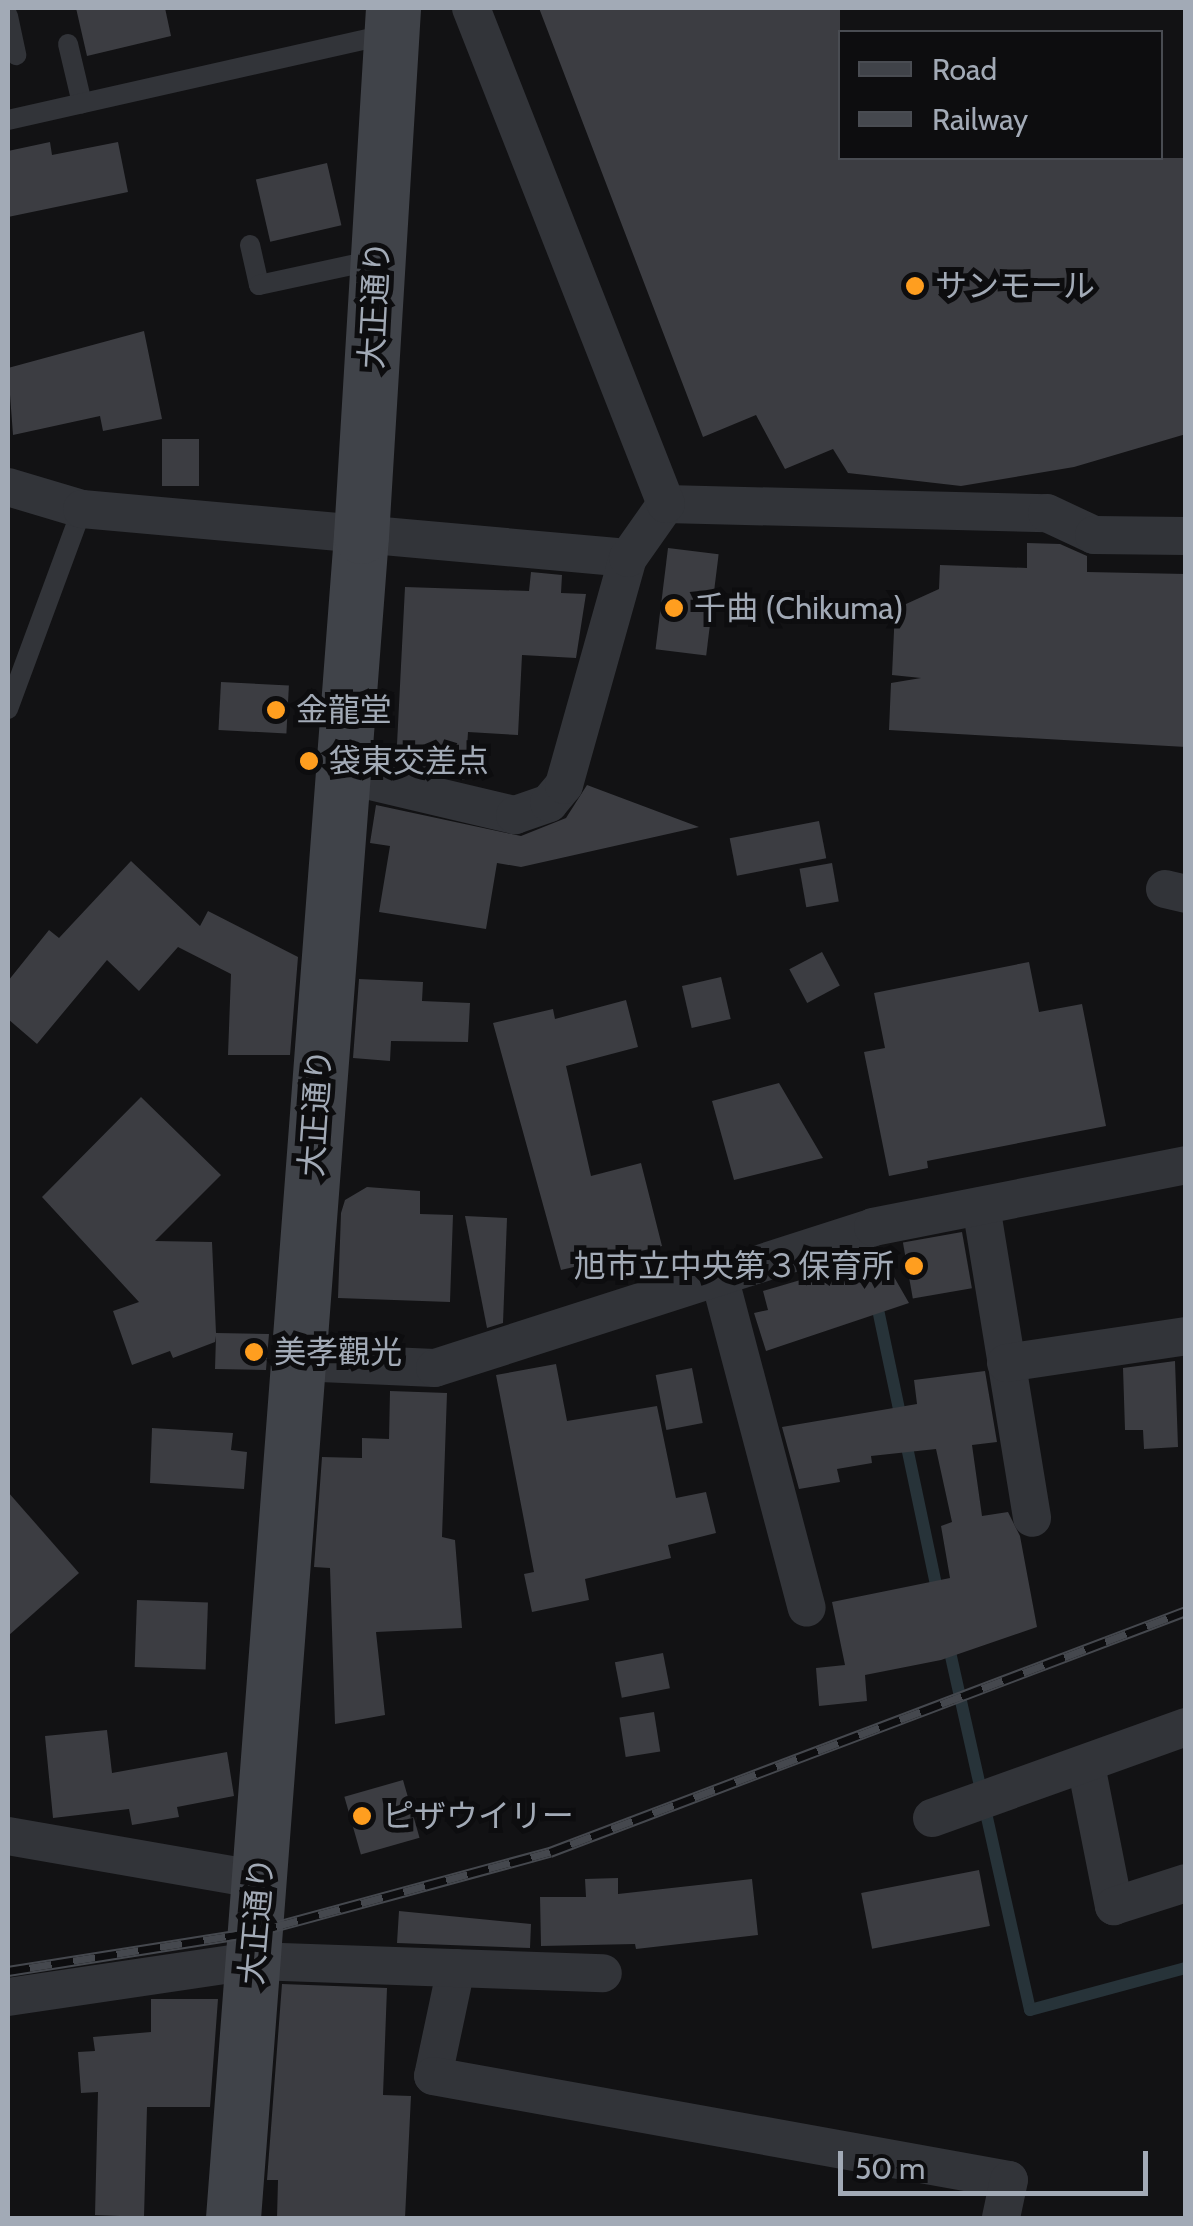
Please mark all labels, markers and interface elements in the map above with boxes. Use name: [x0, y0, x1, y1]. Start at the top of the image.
legend: [838, 30, 1163, 160]
text: Road: [932, 51, 997, 88]
text: Railway: [932, 101, 1028, 138]
street label: 大正通り: [352, 240, 398, 370]
place label: サンモール: [935, 267, 1095, 305]
marker: サンモール: [904, 275, 926, 297]
place label: 千曲 (Chikuma): [694, 589, 902, 627]
marker: 千曲 (Chikuma): [663, 597, 685, 619]
place label: 金龍堂: [296, 691, 392, 729]
marker: 金龍堂: [265, 699, 287, 721]
place label: 袋東交差点: [329, 742, 489, 780]
marker: 袋東交差点: [298, 750, 320, 772]
street label: 大正通り: [292, 1048, 340, 1178]
place label: 旭市立中央第３保育所: [574, 1247, 894, 1285]
marker: 旭市立中央第３保育所: [903, 1255, 925, 1277]
place label: 美孝觀光: [274, 1333, 402, 1371]
marker: 美孝觀光: [243, 1341, 265, 1363]
place label: ピザウイリー: [382, 1797, 574, 1835]
marker: ピザウイリー: [351, 1805, 373, 1827]
street label: 大正通り: [232, 1856, 282, 1986]
scale bar: [843, 2131, 1153, 2193]
text: 50 m: [855, 2150, 925, 2187]

